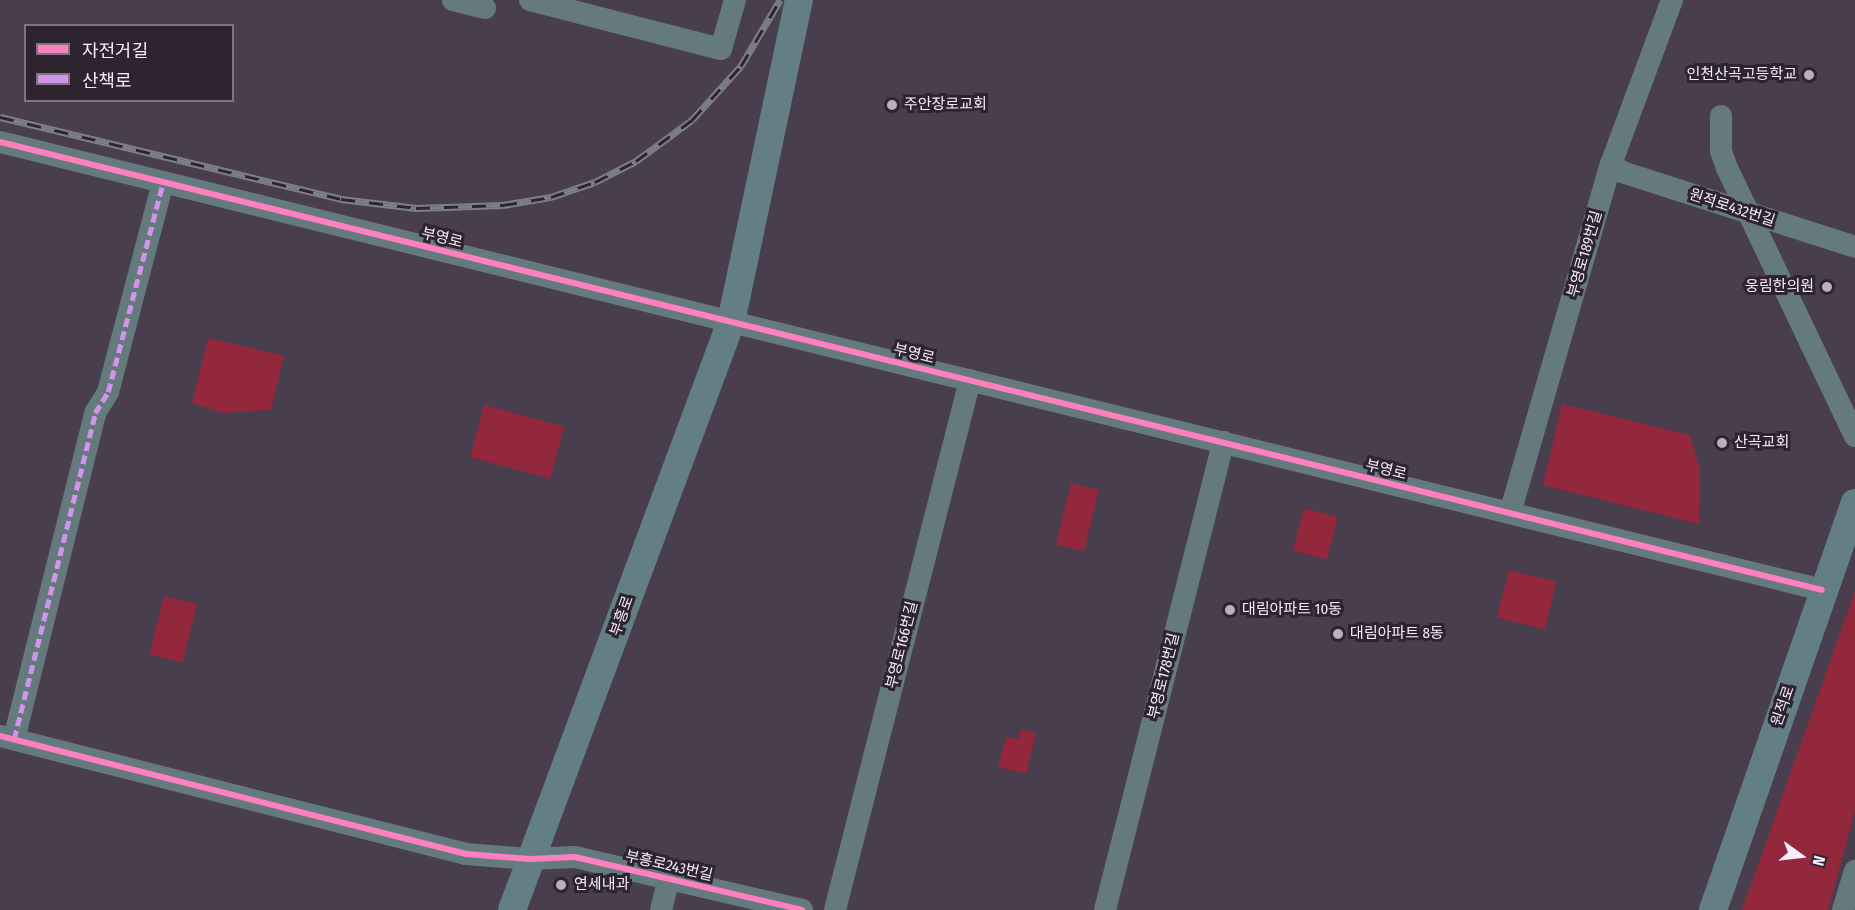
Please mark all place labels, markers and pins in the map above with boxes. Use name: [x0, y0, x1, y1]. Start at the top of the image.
place label: 인천산곡고등학교: [1687, 66, 1797, 84]
marker: 인천산곡고등학교: [1802, 68, 1816, 82]
place label: 주안장로교회: [904, 96, 987, 114]
marker: 주안장로교회: [885, 98, 899, 112]
place label: 웅림한의원: [1745, 278, 1814, 296]
marker: 웅림한의원: [1818, 278, 1836, 296]
place label: 산곡교회: [1734, 434, 1789, 452]
marker: 산곡교회: [1715, 436, 1729, 450]
place label: 대림아파트 10동: [1242, 601, 1342, 619]
marker: 대림아파트 10동: [1223, 603, 1237, 617]
place label: 대림아파트 8동: [1350, 625, 1444, 643]
marker: 대림아파트 8동: [1331, 627, 1345, 641]
marker: 연세내과: [552, 876, 570, 894]
place label: 연세내과: [574, 876, 629, 894]

